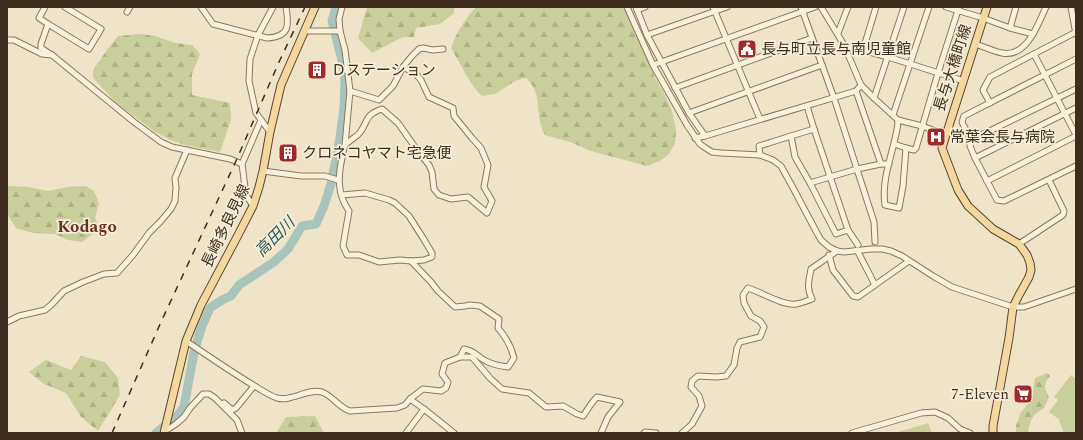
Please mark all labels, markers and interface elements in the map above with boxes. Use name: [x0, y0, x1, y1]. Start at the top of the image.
street label: 長与大橋町線: [928, 22, 978, 114]
public building icon: 長与町立長与南児童館: [736, 38, 758, 60]
place label: 長与町立長与南児童館: [761, 38, 911, 61]
building icon: Ｄステーション: [306, 59, 328, 81]
place label: Ｄステーション: [331, 59, 436, 82]
hospital icon: 常葉会長与病院: [925, 126, 947, 148]
place label: 常葉会長与病院: [950, 126, 1055, 149]
building icon: クロネコヤマト宅急便: [277, 142, 299, 164]
place label: クロネコヤマト宅急便: [302, 142, 452, 165]
street label: 長崎多良見線: [196, 181, 256, 271]
water label: 高田川: [250, 210, 302, 262]
district label: Kodago: [57, 214, 117, 240]
place label: 7-Eleven: [951, 383, 1009, 406]
supermarket icon: 7-Eleven: [1012, 383, 1034, 405]

